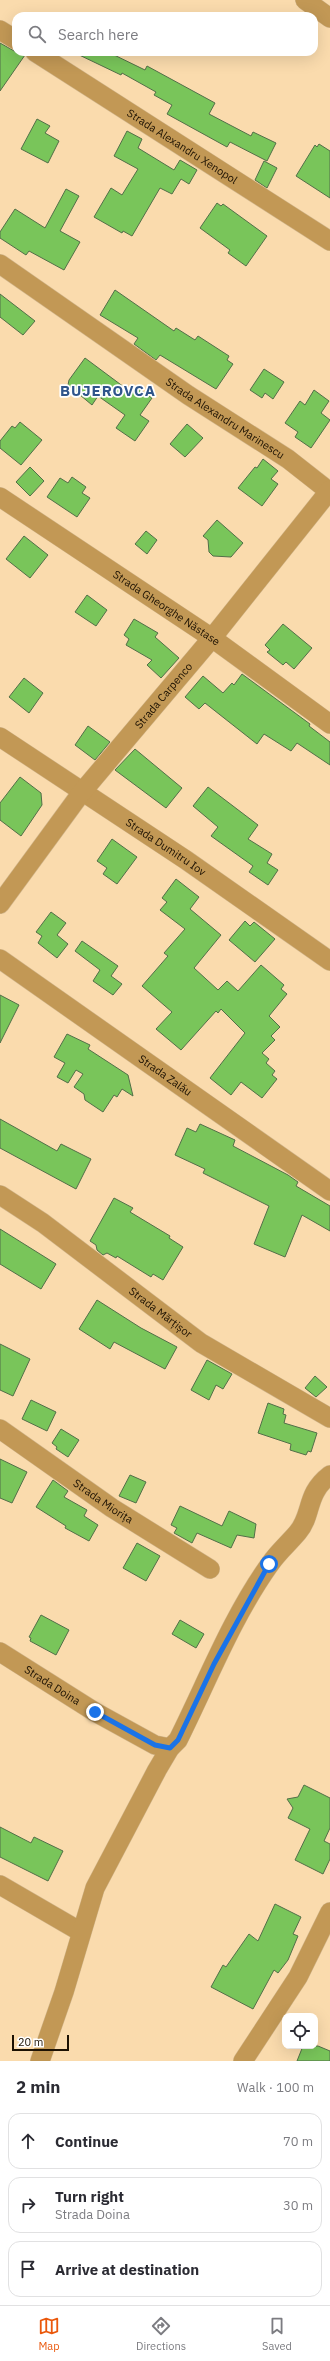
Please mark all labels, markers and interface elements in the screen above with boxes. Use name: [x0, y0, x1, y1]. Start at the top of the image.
search box: [12, 12, 318, 56]
icon: search: [26, 23, 48, 45]
text: Search here: [58, 25, 138, 44]
street label: Strada Alexandru Xenopol: [124, 106, 240, 187]
street label: Strada Alexandru Marinescu: [163, 375, 287, 462]
district label: BUJEROVCA: [60, 381, 156, 400]
street label: Strada Gheorghe Năstase: [110, 567, 223, 649]
street label: Strada Carpenco: [132, 660, 195, 731]
street label: Strada Dumitru Iov: [123, 815, 209, 879]
street label: Strada Zalău: [136, 1051, 195, 1099]
street label: Strada Mărțișor: [126, 1284, 195, 1341]
street label: Strada Miorița: [71, 1476, 136, 1527]
route start: [260, 1555, 278, 1573]
street label: Strada Doina: [22, 1662, 83, 1708]
route end: [86, 1703, 104, 1721]
map controls: [282, 2013, 318, 2049]
button: locate: [282, 2013, 318, 2049]
scale bar: [12, 2033, 69, 2052]
text: 20 m: [18, 2035, 43, 2049]
text: 2 min: [16, 2076, 60, 2098]
text: Walk · 100 m: [237, 2079, 314, 2096]
icon: ahead: [17, 2130, 39, 2152]
text: Continue: [55, 2132, 119, 2151]
text: 70 m: [283, 2133, 313, 2150]
text: Turn right: [55, 2187, 124, 2206]
icon: right: [17, 2194, 39, 2216]
text: 30 m: [283, 2197, 313, 2214]
text: Strada Doina: [55, 2206, 130, 2223]
icon: arrive: [17, 2258, 39, 2280]
text: Arrive at destination: [55, 2260, 199, 2279]
tab: Map: [38, 2315, 60, 2353]
tab: Directions: [136, 2315, 186, 2353]
tab: Saved: [262, 2315, 292, 2353]

